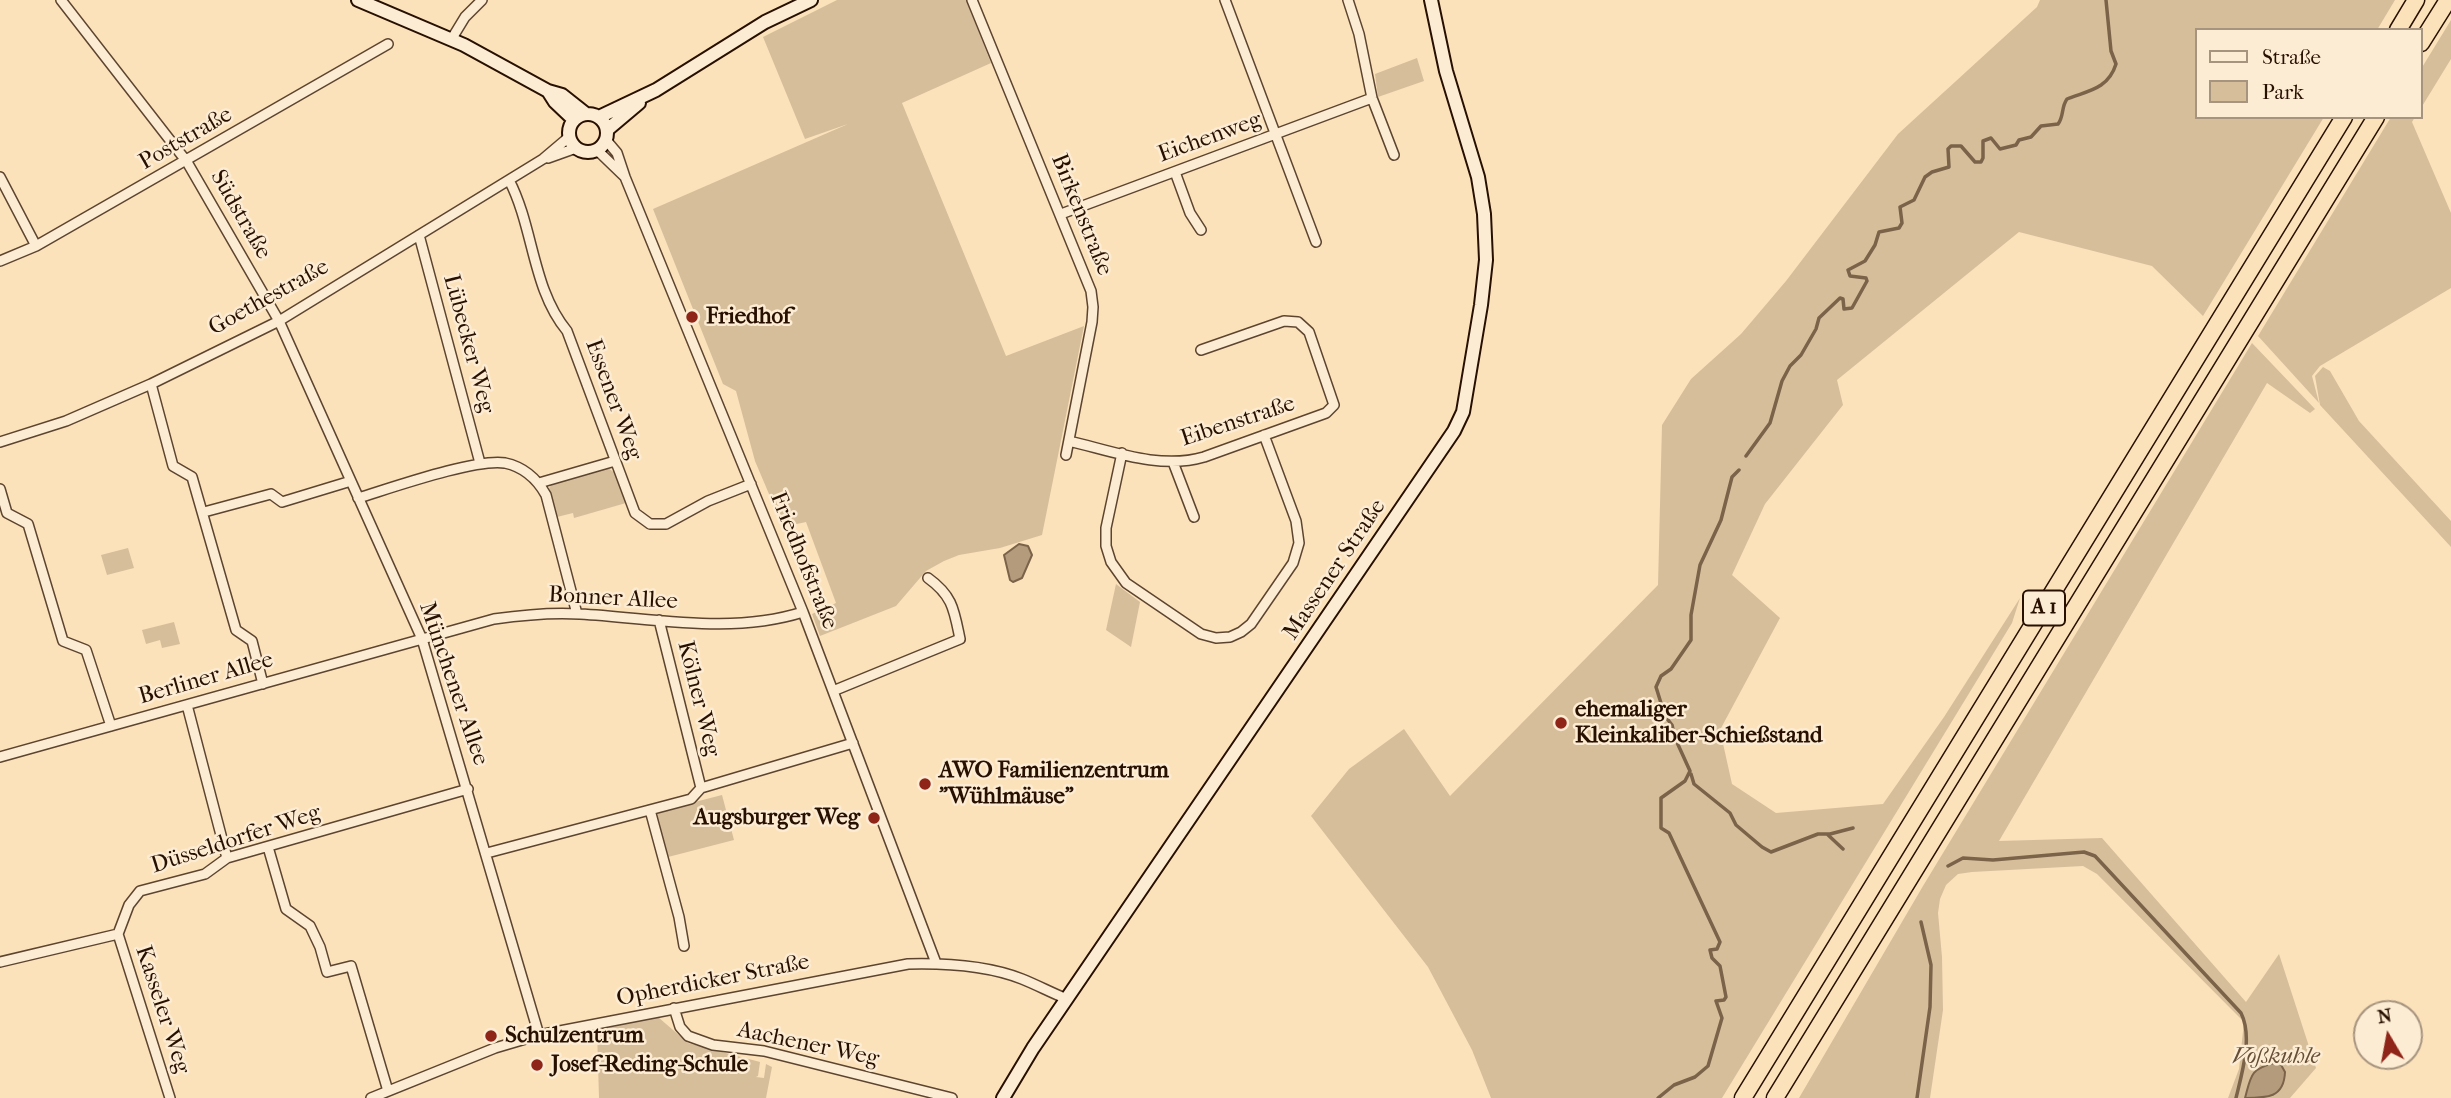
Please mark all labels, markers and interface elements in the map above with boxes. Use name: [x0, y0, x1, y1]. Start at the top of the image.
legend: [2196, 28, 2423, 119]
text: Straße: [2262, 45, 2321, 69]
text: Park: [2262, 80, 2304, 104]
street label: Poststraße: [135, 101, 237, 177]
street label: Eichenweg: [1154, 107, 1266, 169]
street label: Birkenstraße: [1044, 150, 1118, 280]
street label: Südstraße: [203, 166, 277, 264]
street label: Goethestraße: [204, 254, 334, 342]
street label: Lübecker Weg: [436, 272, 500, 416]
place label: Friedhof: [706, 303, 791, 331]
marker: Friedhof: [684, 309, 700, 325]
street label: Essener Weg: [578, 336, 648, 464]
street label: Eibenstraße: [1177, 391, 1299, 453]
street label: Friedhofstraße: [763, 488, 843, 634]
street label: Massener Straße: [1278, 494, 1392, 646]
street label: Bonner Allee: [548, 582, 678, 616]
road number: A 1: [2023, 590, 2065, 626]
street label: Münchener Allee: [412, 599, 494, 769]
street label: Kölner Weg: [670, 638, 726, 760]
street label: Berliner Allee: [136, 647, 276, 711]
place label: ehemaliger Kleinkaliber-Schießstand: [1575, 696, 1823, 750]
marker: ehemaliger Kleinkaliber-Schießstand: [1553, 715, 1569, 731]
place label: AWO Familienzentrum "Wühlmäuse": [939, 757, 1169, 811]
marker: AWO Familienzentrum "Wühlmäuse": [917, 776, 933, 792]
street label: Düsseldorfer Weg: [148, 800, 324, 880]
place label: Augsburger Weg: [694, 804, 860, 832]
marker: Augsburger Weg: [866, 810, 882, 826]
street label: Kasseler Weg: [128, 943, 196, 1077]
street label: Opherdicker Straße: [614, 949, 812, 1013]
north arrow: [2353, 1000, 2423, 1070]
text: N: [2376, 1004, 2394, 1028]
street label: Aachener Weg: [735, 1017, 881, 1073]
place label: Schulzentrum: [505, 1022, 644, 1050]
marker: Schulzentrum: [483, 1028, 499, 1044]
park label: Voßkuhle: [2232, 1043, 2320, 1071]
place label: Josef-Reding-Schule: [551, 1051, 748, 1079]
marker: Josef-Reding-Schule: [529, 1057, 545, 1073]

